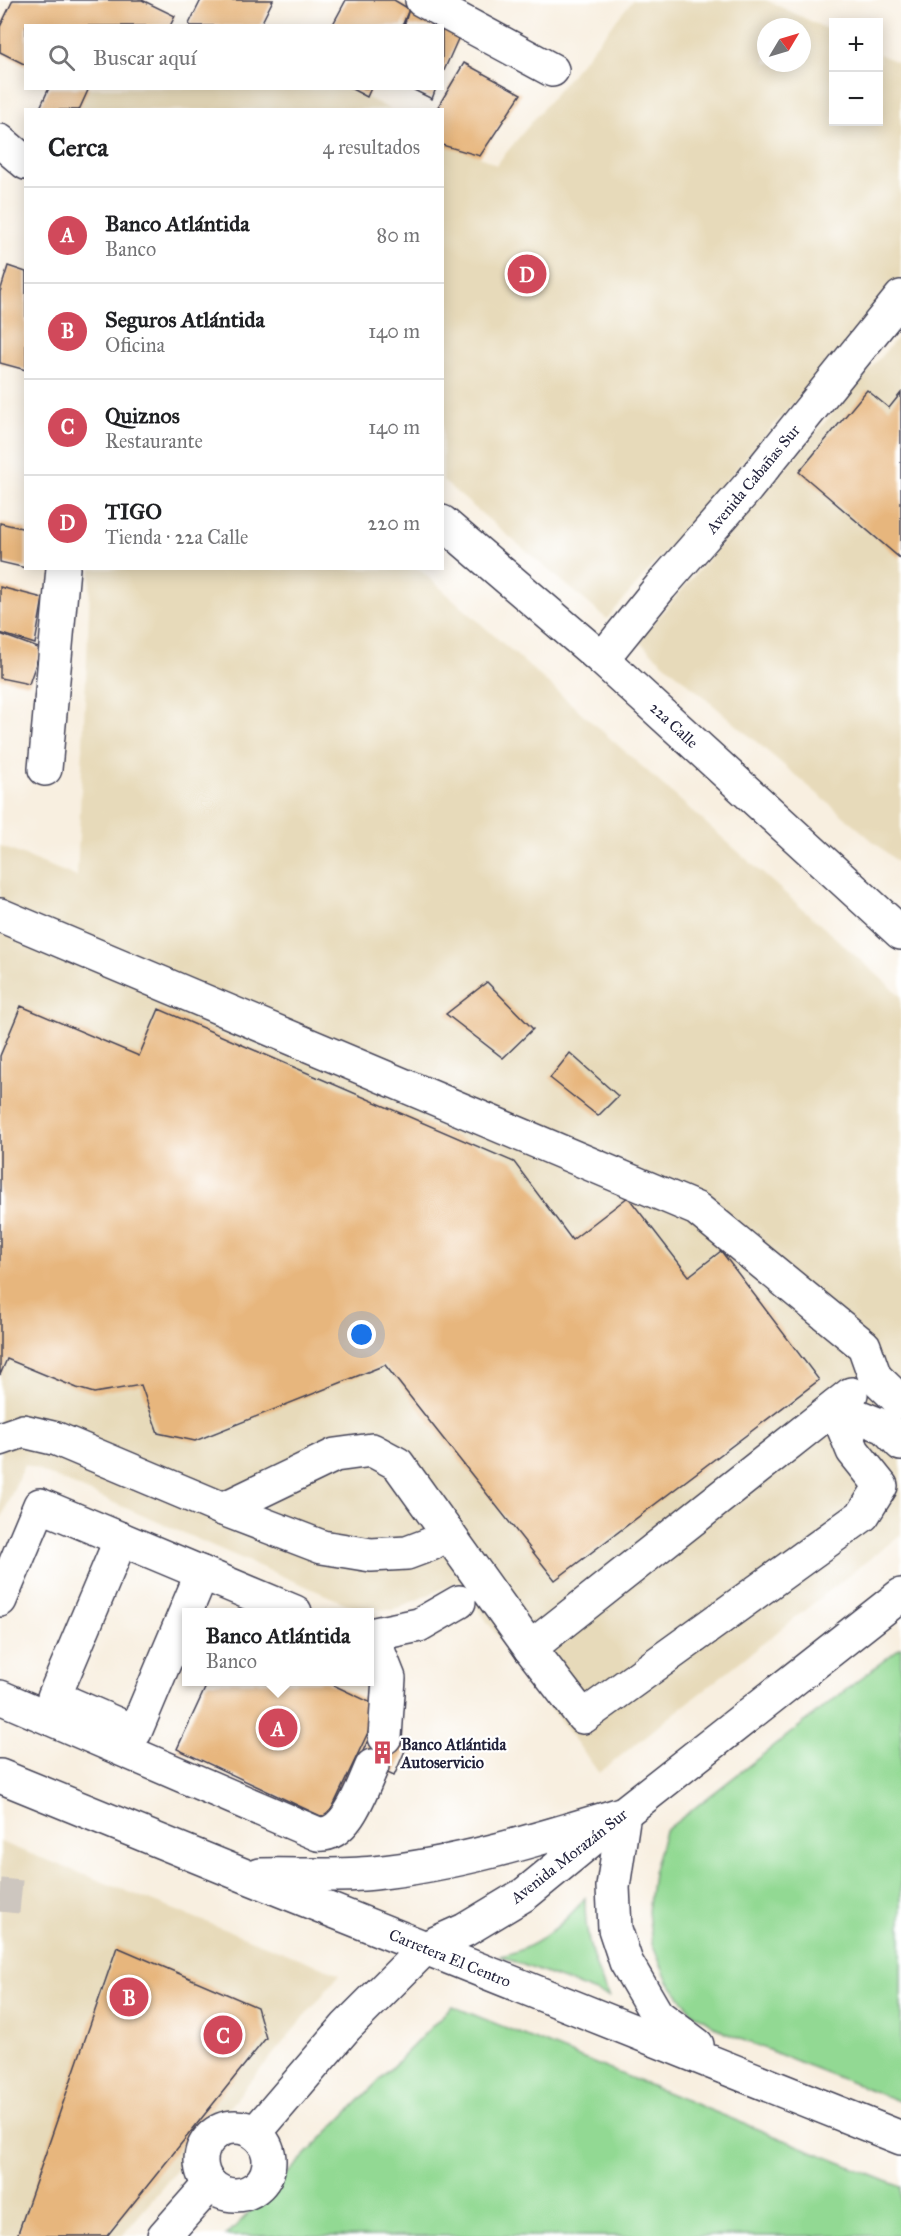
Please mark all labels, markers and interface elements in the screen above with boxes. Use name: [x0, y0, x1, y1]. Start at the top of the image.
north arrow: [757, 18, 811, 72]
map controls: [829, 18, 883, 126]
button: +: [829, 18, 883, 72]
search box: [24, 24, 444, 90]
icon: search: [45, 41, 78, 74]
text: Buscar aquí: [93, 44, 196, 71]
button: −: [829, 72, 883, 126]
text: Cerca: [48, 131, 108, 163]
text: 4 resultados: [322, 135, 420, 159]
text: Banco Atlántida: [105, 210, 250, 237]
text: A: [61, 223, 74, 247]
text: 80 m: [377, 223, 420, 247]
text: Banco: [105, 237, 156, 261]
pin: D: [508, 252, 546, 296]
text: Seguros Atlántida: [105, 306, 265, 333]
text: B: [61, 319, 74, 343]
text: 140 m: [368, 319, 420, 343]
text: Oficina: [105, 333, 165, 357]
text: Quiznos: [105, 402, 180, 429]
text: C: [61, 415, 74, 439]
text: 140 m: [368, 415, 420, 439]
street label: Avenida Cabañas Sur: [701, 421, 804, 538]
text: Restaurante: [105, 429, 203, 453]
text: TIGO: [105, 498, 162, 525]
text: D: [60, 511, 75, 535]
text: 220 m: [368, 511, 420, 535]
text: Tienda · 22a Calle: [105, 525, 248, 549]
street label: 22a Calle: [646, 698, 702, 752]
your location: [347, 1320, 376, 1349]
popup: [182, 1608, 374, 1686]
text: Banco Atlántida: [206, 1622, 350, 1649]
text: Banco: [206, 1649, 257, 1673]
pin: A: [258, 1706, 298, 1750]
place label: Banco Atlántida Autoservicio: [400, 1735, 507, 1772]
building icon: Banco Atlántida Autoservicio: [370, 1740, 396, 1766]
street label: Avenida Morazán Sur: [506, 1805, 631, 1908]
street label: Carretera El Centro: [386, 1925, 514, 1991]
pin: B: [110, 1974, 148, 2020]
pin: C: [204, 2012, 242, 2058]

